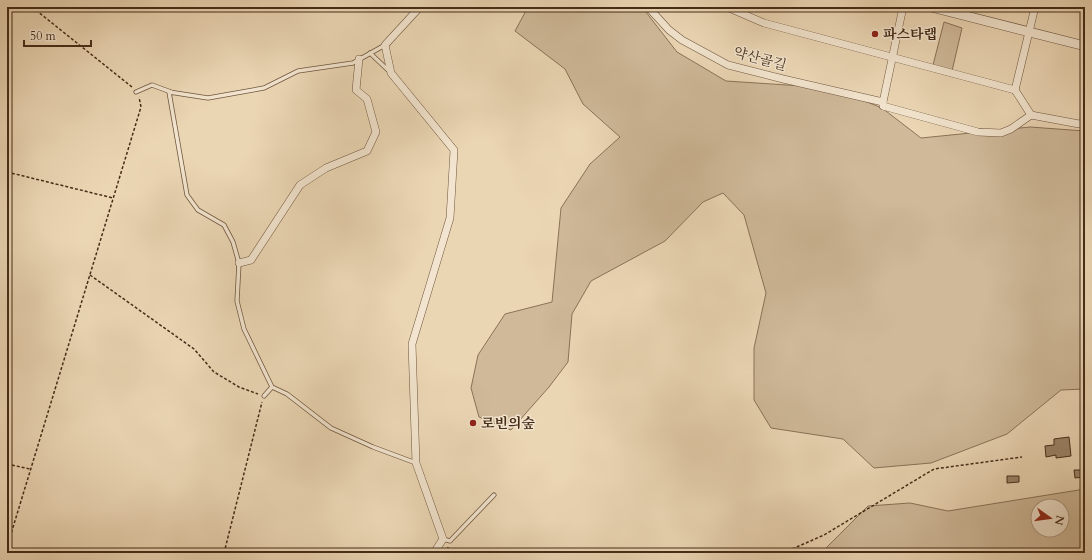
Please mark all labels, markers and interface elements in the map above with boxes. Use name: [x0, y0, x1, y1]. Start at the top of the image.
scale bar: [24, 22, 91, 48]
place label: 파스타랩: [883, 25, 937, 44]
text: 50 m: [30, 28, 57, 44]
marker: 파스타랩: [870, 29, 880, 39]
street label: 약산골길: [731, 43, 789, 75]
place label: 로빈의숲: [481, 414, 536, 433]
marker: 로빈의숲: [468, 418, 478, 428]
north arrow: [1030, 498, 1070, 538]
text: N: [1051, 514, 1068, 527]

